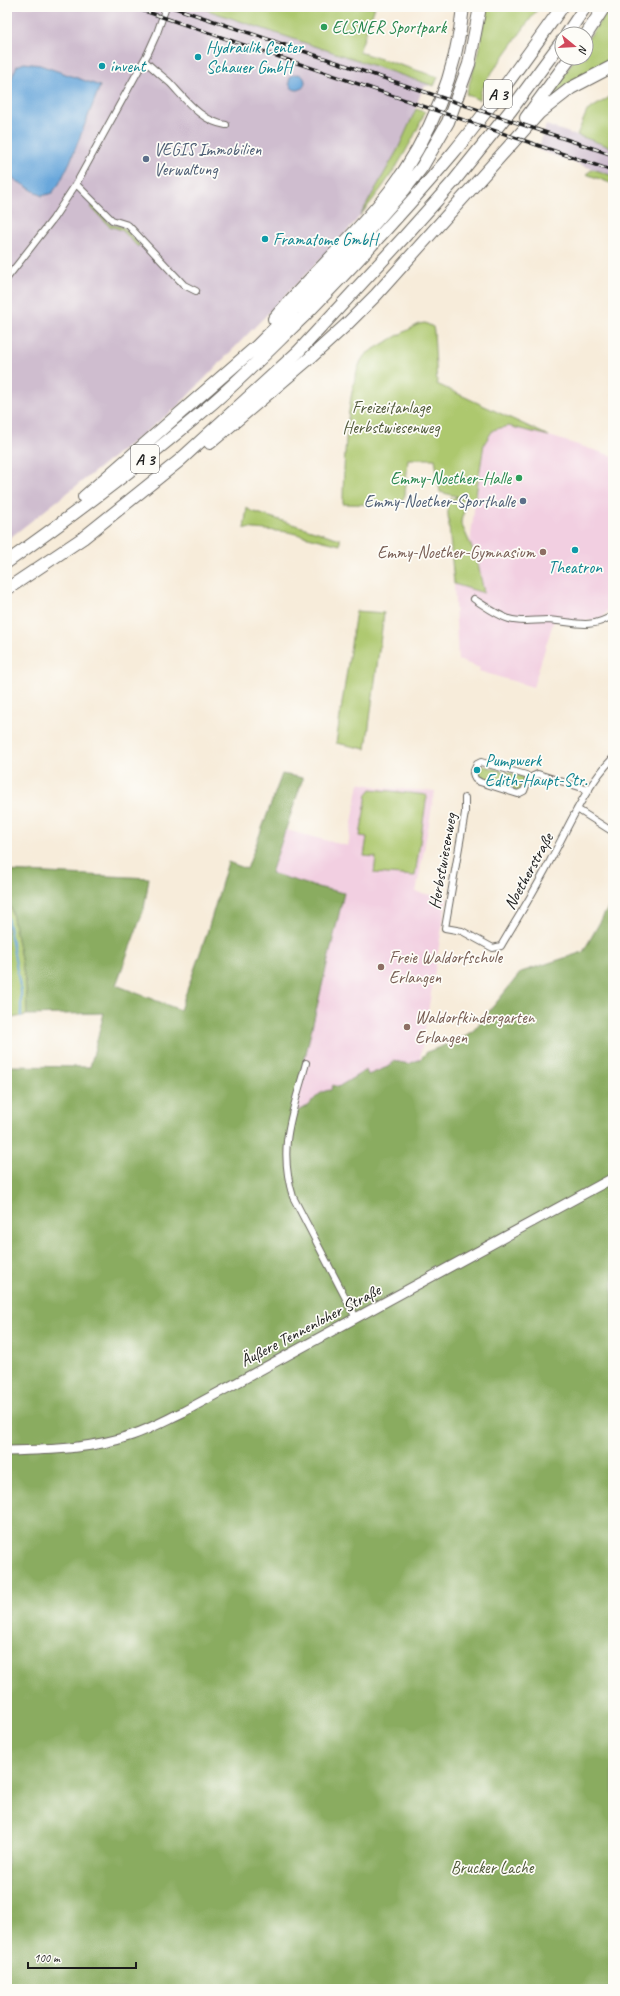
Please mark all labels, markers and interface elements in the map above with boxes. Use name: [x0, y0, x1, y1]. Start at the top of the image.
place label: ELSNER Sportpark: [332, 17, 448, 38]
marker: ELSNER Sportpark: [319, 22, 329, 32]
north arrow: [554, 26, 594, 66]
place label: Hydraulik Center Schauer GmbH: [206, 37, 305, 78]
text: N: [575, 44, 591, 57]
marker: Hydraulik Center Schauer GmbH: [193, 52, 203, 62]
place label: invent: [110, 56, 148, 77]
marker: invent: [97, 61, 107, 71]
road number: A 3: [484, 80, 512, 108]
place label: VEGIS Immobilien Verwaltung: [154, 139, 262, 180]
marker: VEGIS Immobilien Verwaltung: [141, 154, 151, 164]
place label: Framatome GmbH: [273, 229, 380, 250]
marker: Framatome GmbH: [260, 234, 270, 244]
park label: Freizeitanlage Herbstwiesenweg: [343, 397, 440, 438]
road number: A 3: [131, 445, 159, 473]
place label: Emmy-Noether-Halle: [390, 468, 512, 489]
marker: Emmy-Noether-Halle: [514, 473, 524, 483]
place label: Emmy-Noether-Sporthalle: [364, 491, 516, 512]
marker: Emmy-Noether-Sporthalle: [518, 496, 528, 506]
place label: Emmy-Noether-Gymnasium: [377, 542, 537, 563]
marker: Theatron: [570, 545, 580, 555]
marker: Emmy-Noether-Gymnasium: [538, 547, 548, 557]
place label: Theatron: [548, 557, 603, 578]
place label: Pumpwerk Edith-Haupt-Str.: [485, 750, 588, 791]
marker: Pumpwerk Edith-Haupt-Str.: [472, 765, 482, 775]
street label: Herbstwiesenweg: [424, 811, 461, 911]
street label: Noetherstraße: [499, 828, 559, 913]
place label: Freie Waldorfschule Erlangen: [389, 947, 503, 988]
marker: Freie Waldorfschule Erlangen: [376, 962, 386, 972]
place label: Waldorfkindergarten Erlangen: [415, 1007, 536, 1048]
marker: Waldorfkindergarten Erlangen: [402, 1022, 412, 1032]
street label: Äußere Tennenloher Straße: [237, 1279, 385, 1371]
park label: Brucker Lache: [451, 1857, 535, 1878]
scale bar: [28, 1944, 136, 1970]
text: 100 m: [34, 1950, 61, 1966]

